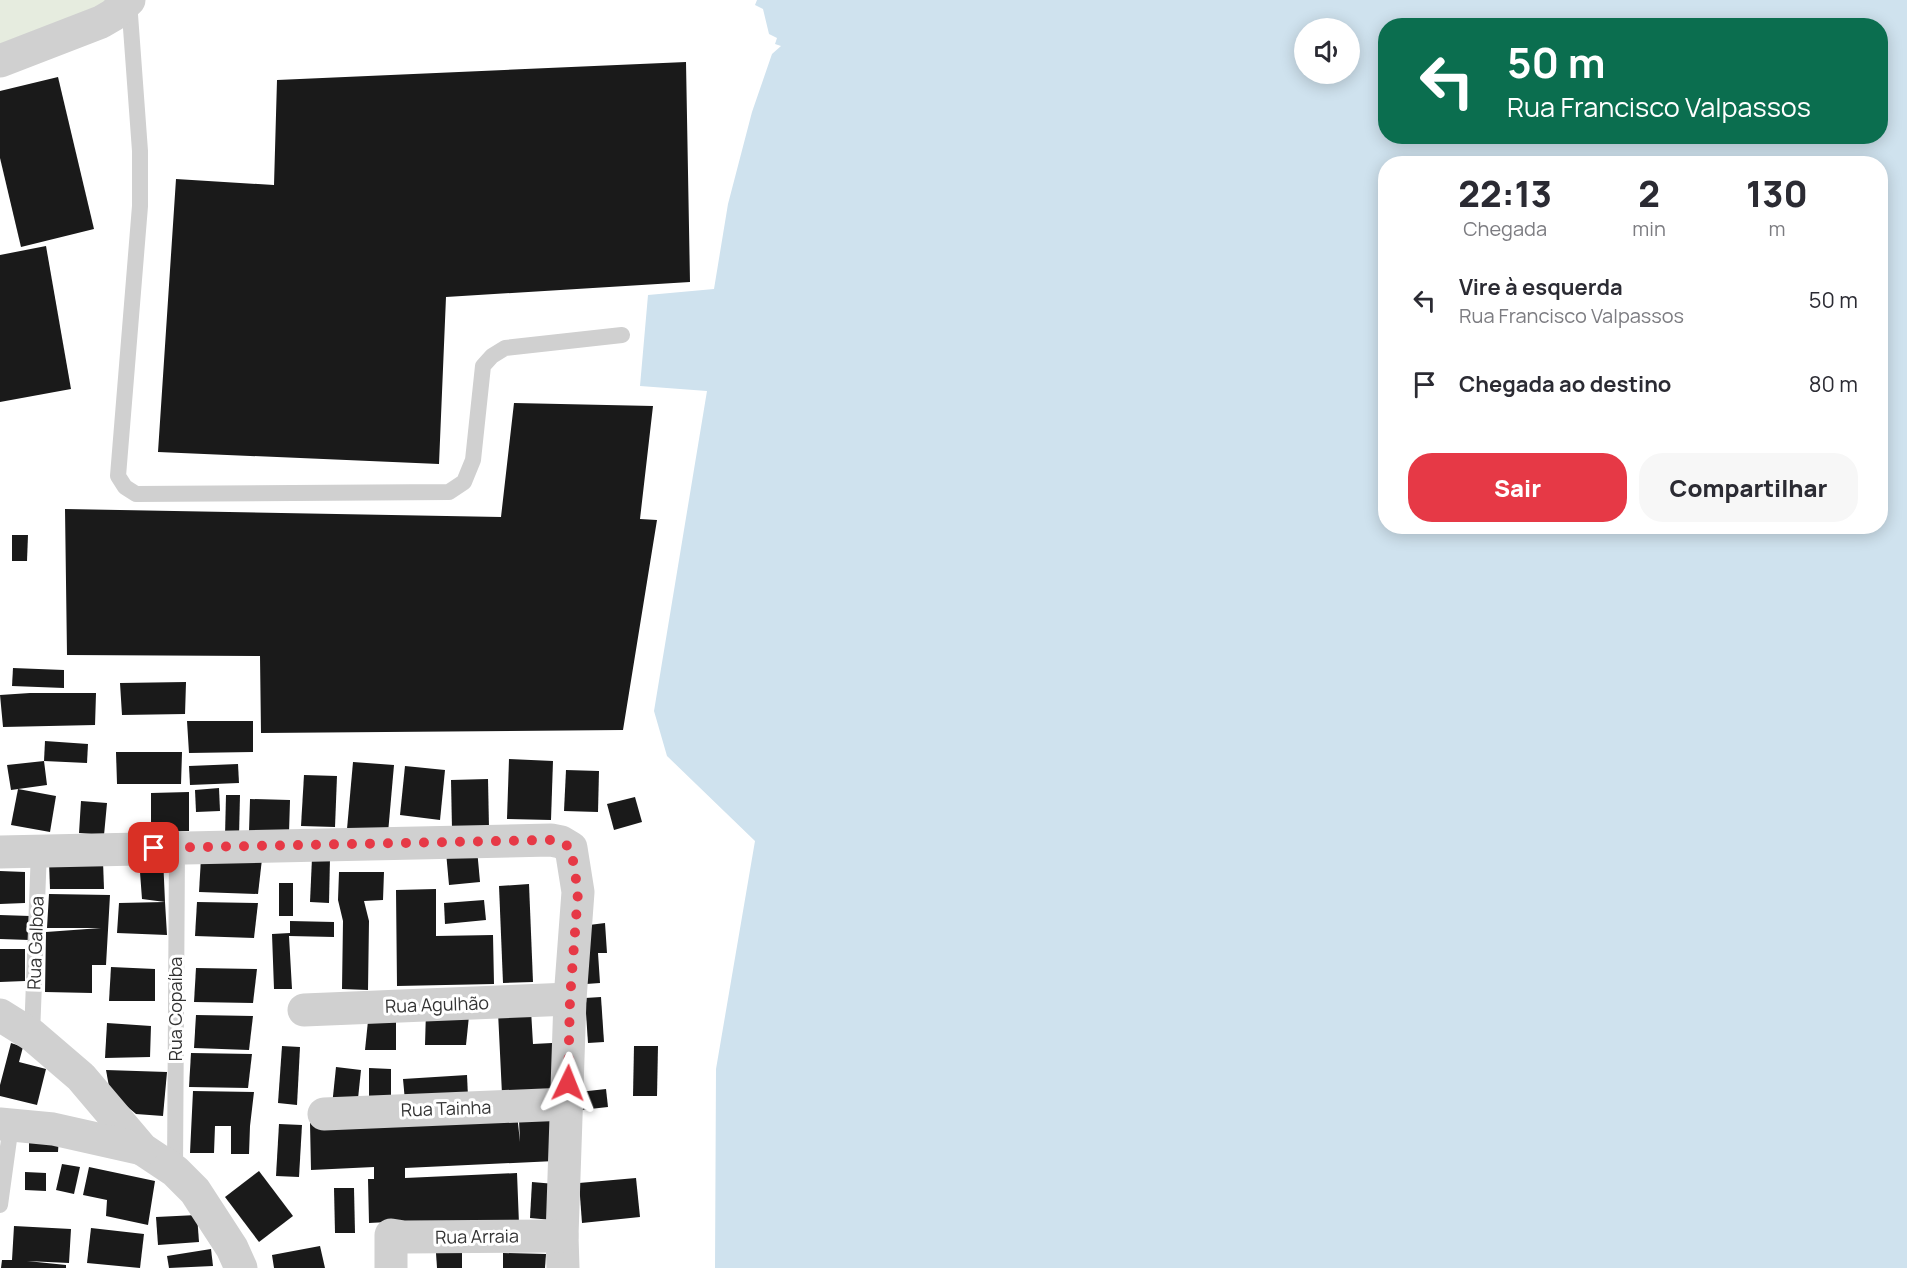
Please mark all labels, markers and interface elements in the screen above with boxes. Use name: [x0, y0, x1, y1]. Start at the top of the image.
map controls: [1294, 18, 1360, 84]
button: sound: [1294, 18, 1360, 84]
text: 50 m: [1507, 33, 1605, 91]
icon: left: [1408, 42, 1486, 120]
text: Rua Francisco Valpassos: [1507, 88, 1811, 125]
text: 22:13: [1458, 169, 1552, 218]
text: 2: [1638, 169, 1660, 218]
text: 130: [1746, 169, 1808, 218]
text: Chegada: [1463, 215, 1547, 242]
text: min: [1632, 215, 1666, 242]
text: m: [1768, 215, 1785, 242]
text: Vire à esquerda: [1459, 272, 1623, 302]
icon: left: [1408, 284, 1441, 317]
text: 50 m: [1809, 285, 1858, 315]
text: Rua Francisco Valpassos: [1459, 302, 1684, 329]
icon: arrive: [1408, 368, 1441, 401]
text: Chegada ao destino: [1459, 369, 1671, 399]
text: 80 m: [1809, 369, 1858, 399]
button: Sair: [1408, 453, 1627, 522]
button: Compartilhar: [1639, 453, 1858, 522]
pin: [128, 822, 179, 873]
icon: arrive: [137, 831, 170, 864]
street label: Rua Galboa: [21, 896, 49, 990]
street label: Rua Copaíba: [163, 957, 187, 1061]
street label: Rua Agulhão: [385, 990, 489, 1018]
position arrow: [536, 1051, 600, 1115]
street label: Rua Tainha: [400, 1094, 492, 1122]
street label: Rua Arraia: [435, 1223, 519, 1249]

